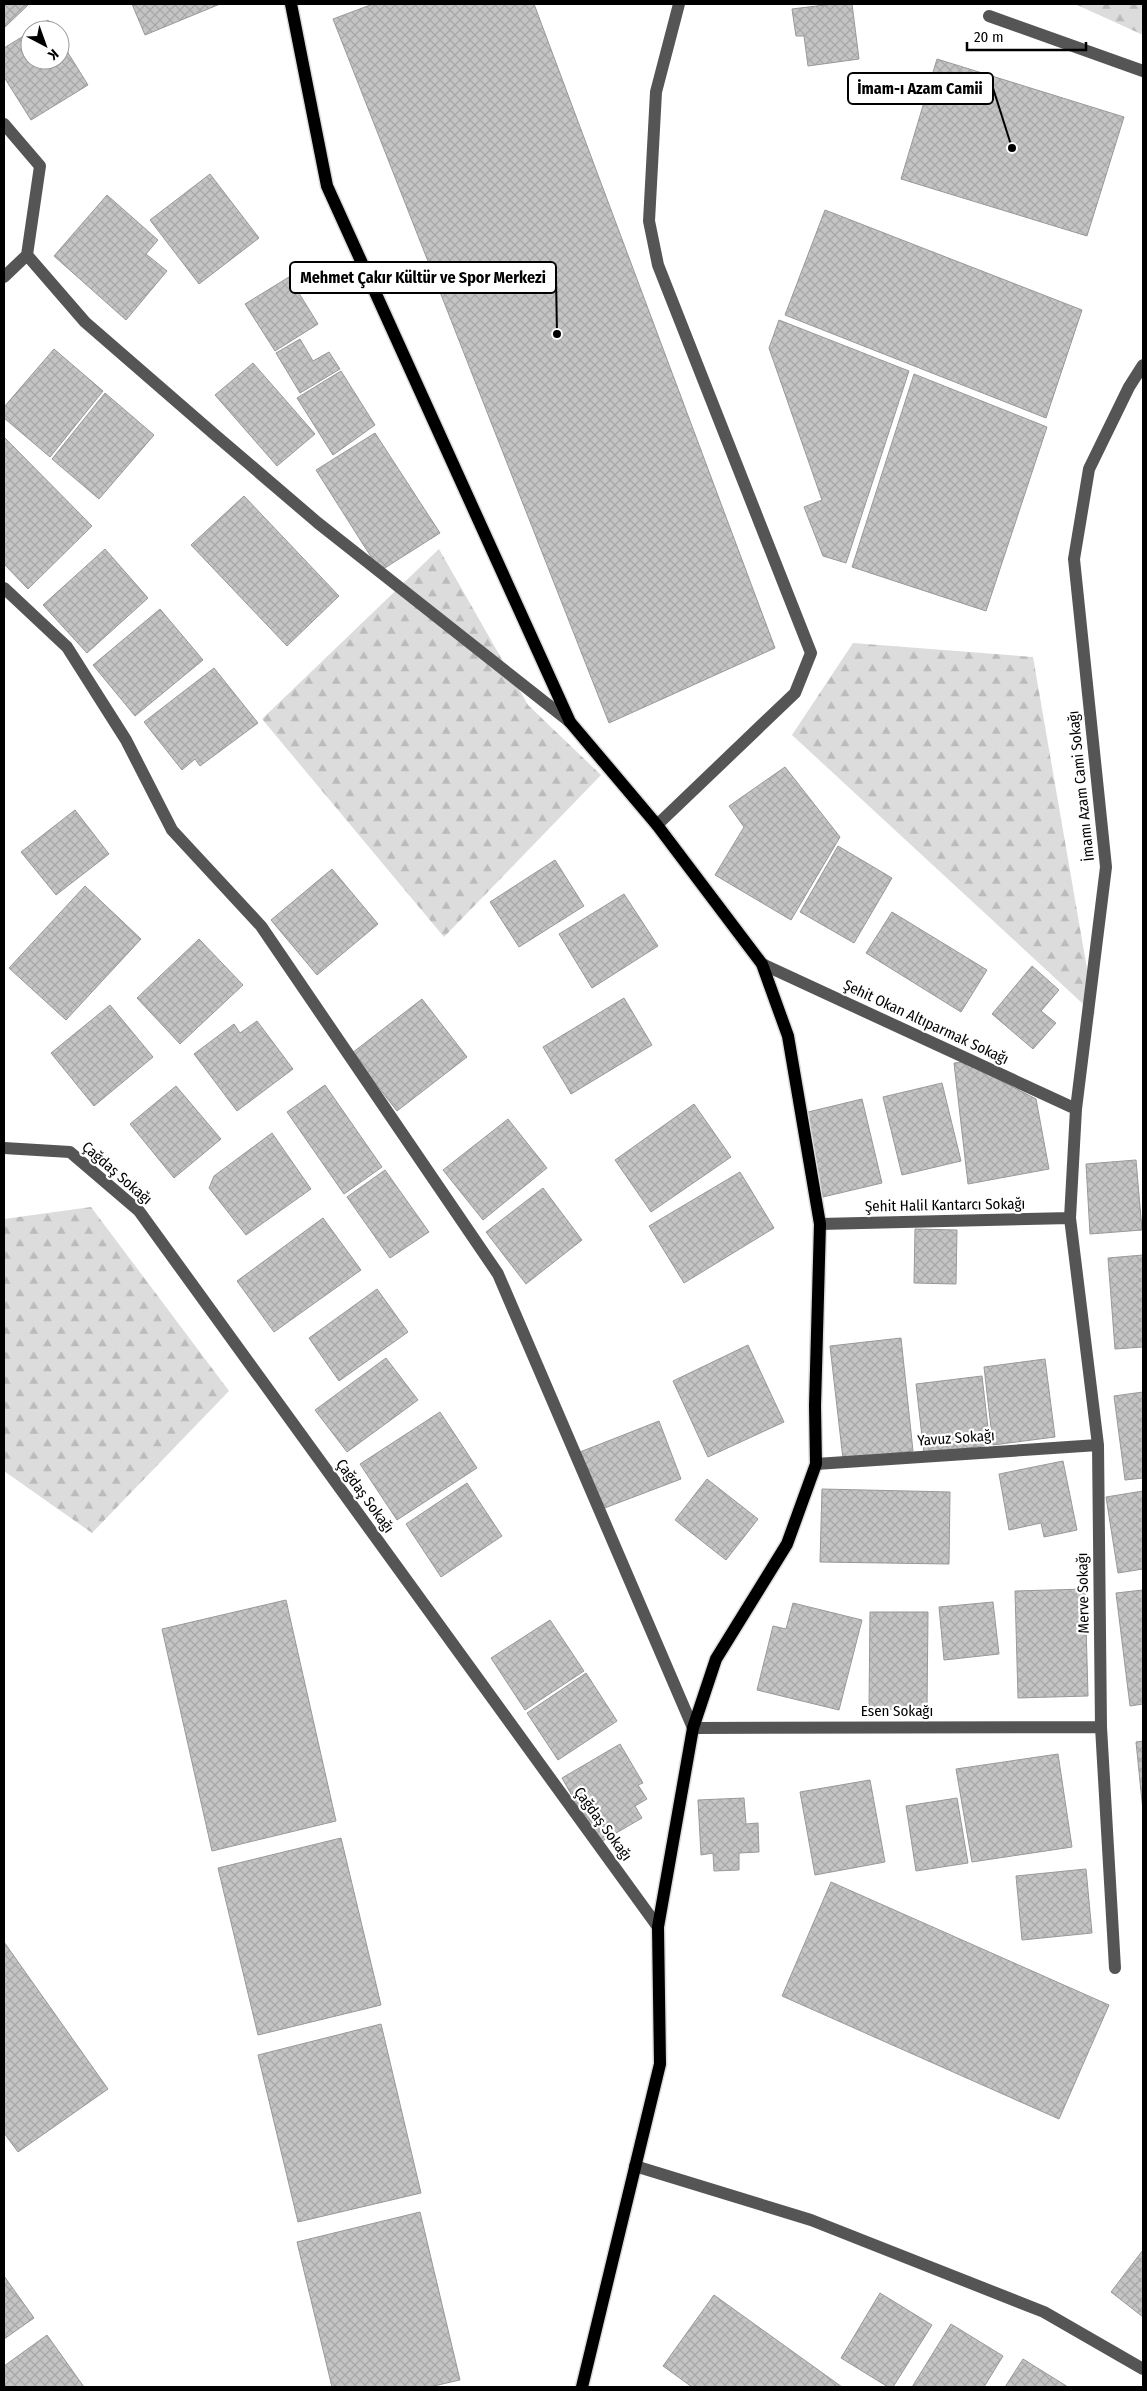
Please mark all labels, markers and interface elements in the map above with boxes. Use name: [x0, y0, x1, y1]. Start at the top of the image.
north arrow: [20, 20, 70, 70]
scale bar: [967, 20, 1086, 52]
text: 20 m: [974, 28, 1004, 46]
text: K: [44, 45, 62, 64]
callout: İmam-ı Azam Camii: [848, 73, 993, 104]
text: İmam-ı Azam Camii: [857, 79, 983, 98]
callout: Mehmet Çakır Kültür ve Spor Merkezi: [290, 262, 556, 293]
text: Mehmet Çakır Kültür ve Spor Merkezi: [300, 268, 546, 289]
street label: İmamı Azam Cami Sokağı: [1064, 710, 1098, 862]
street label: Şehit Okan Altıparmak Sokağı: [840, 976, 1012, 1068]
street label: Çağdaş Sokağı: [78, 1138, 156, 1208]
street label: Şehit Halil Kantarcı Sokağı: [865, 1195, 1025, 1215]
street label: Yavuz Sokağı: [917, 1426, 995, 1450]
street label: Çağdaş Sokağı: [332, 1456, 398, 1536]
street label: Merve Sokağı: [1073, 1552, 1093, 1634]
street label: Esen Sokağı: [861, 1702, 933, 1720]
street label: Çağdaş Sokağı: [570, 1784, 636, 1864]

